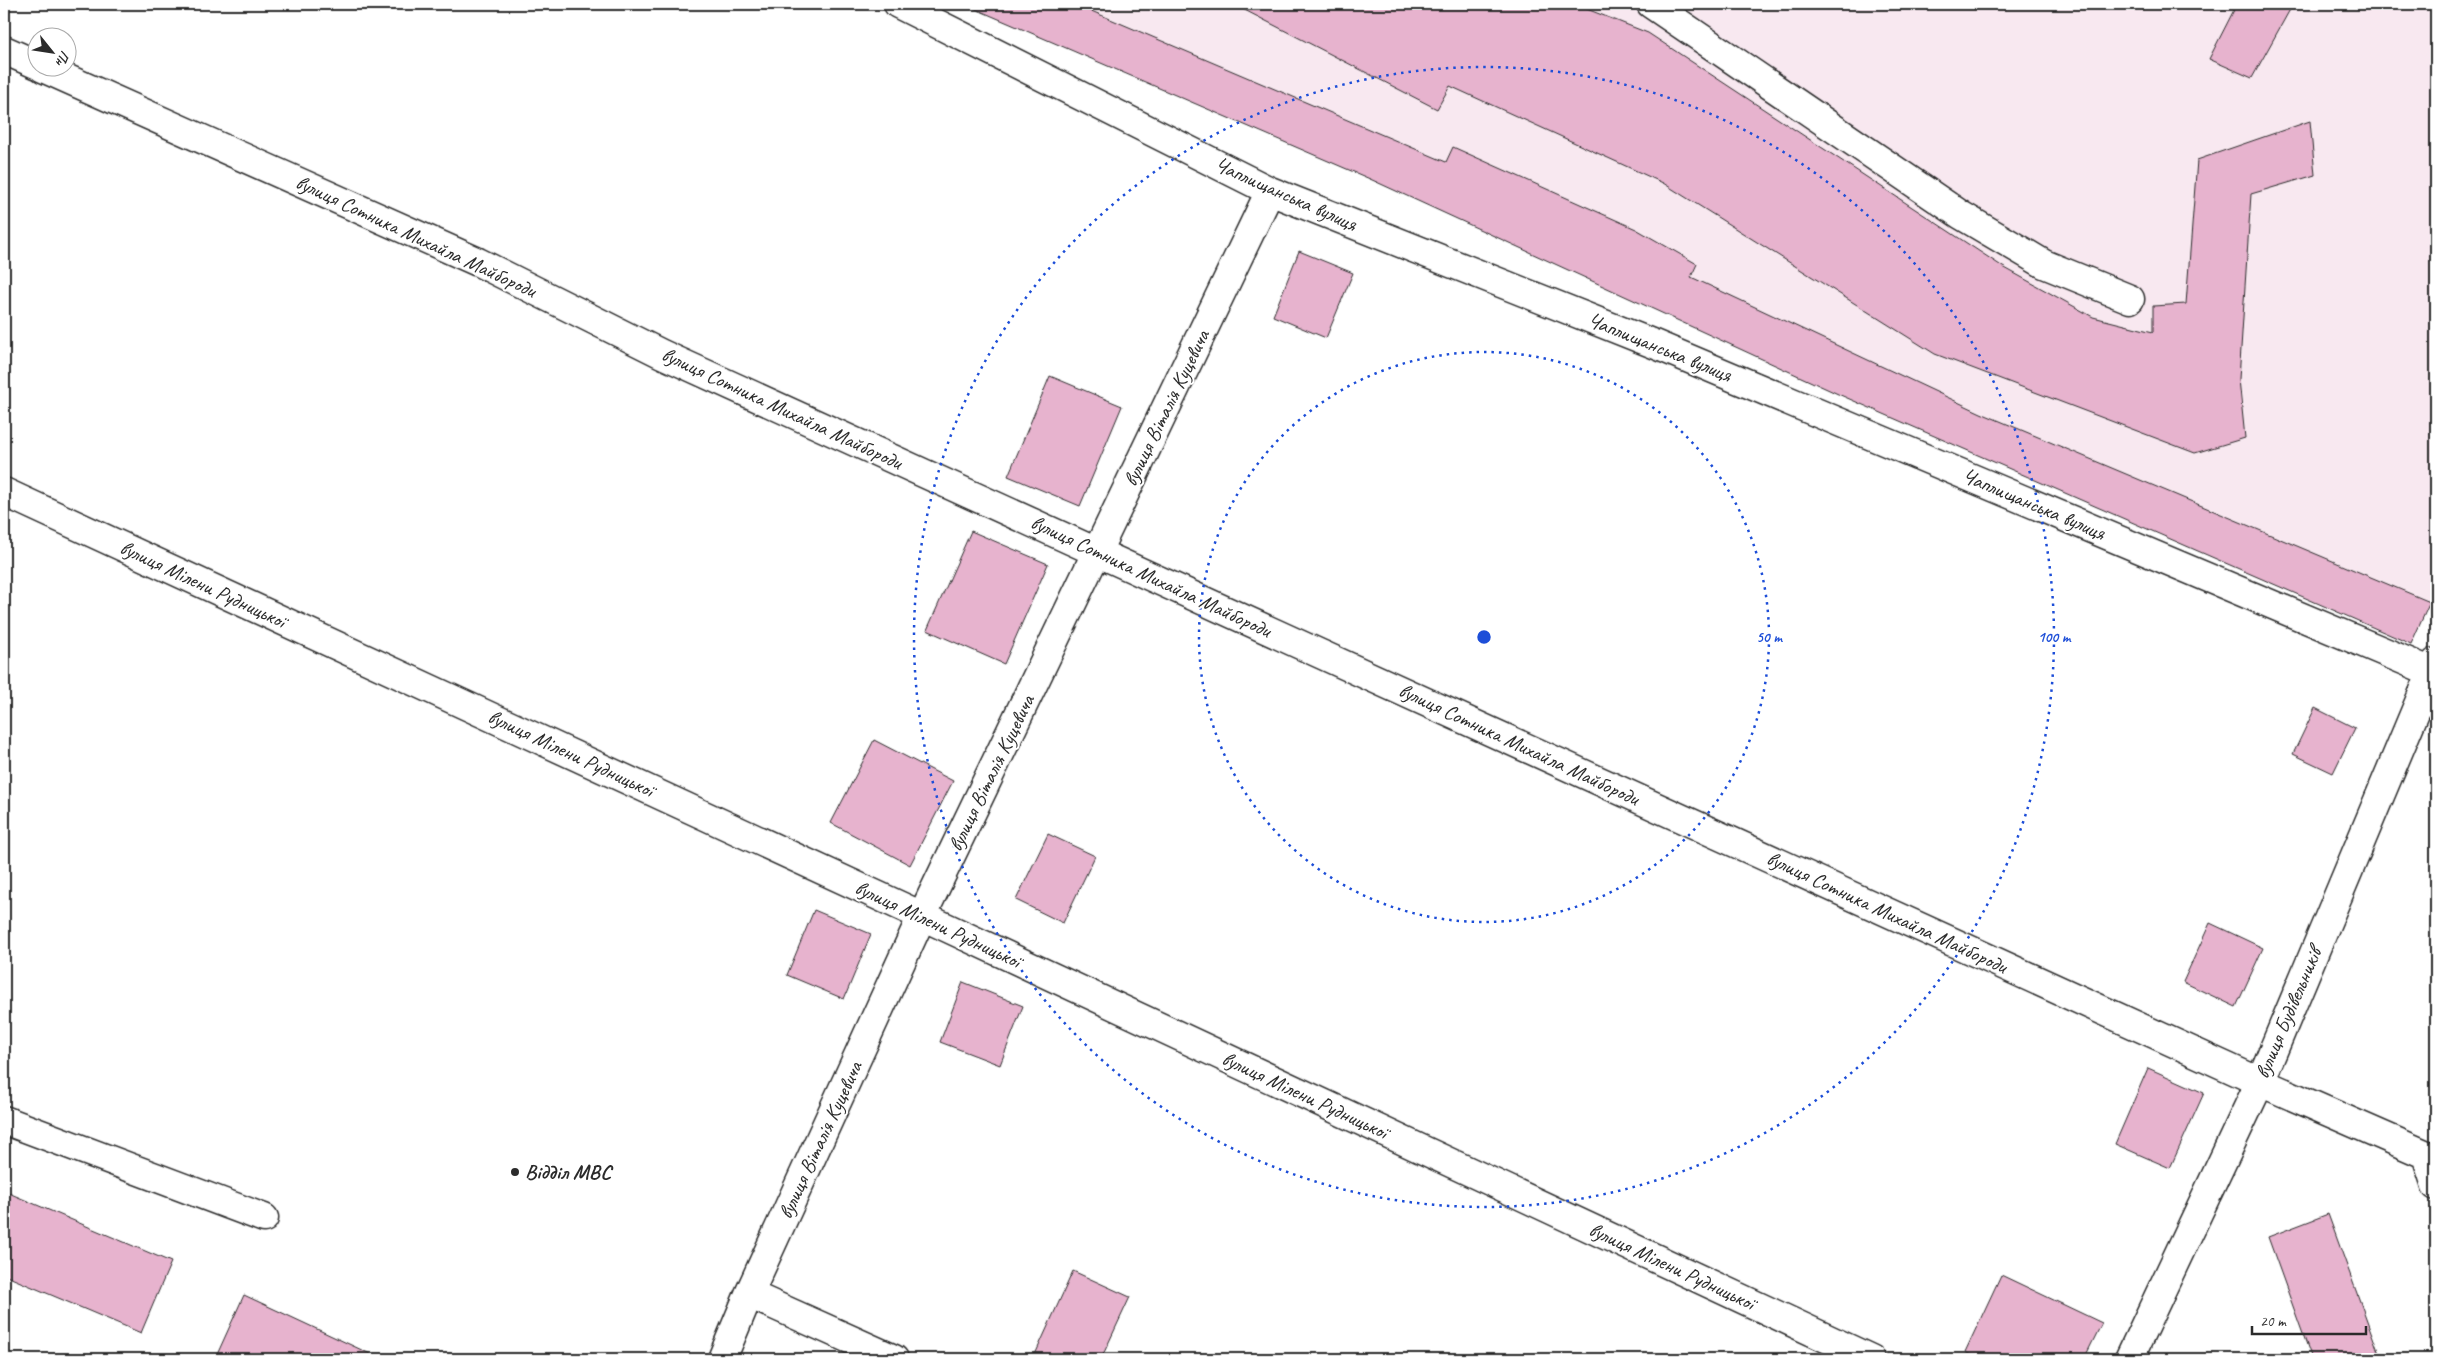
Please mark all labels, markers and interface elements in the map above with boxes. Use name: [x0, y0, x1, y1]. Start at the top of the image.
north arrow: [28, 28, 78, 78]
text: Пн: [51, 48, 74, 70]
street label: Чаплищанська вулиця: [1211, 151, 1362, 237]
street label: вулиця Сотника Михайла Майбороди: [292, 169, 542, 304]
street label: Чаплищанська вулиця: [1584, 306, 1737, 388]
street label: вулиця Віталія Куцевича: [1117, 324, 1216, 490]
street label: вулиця Сотника Михайла Майбороди: [658, 341, 908, 476]
street label: Чаплищанська вулиця: [1959, 462, 2111, 546]
street label: вулиця Сотника Михайла Майбороди: [1027, 509, 1277, 644]
street label: вулиця Мілени Рудницької: [116, 534, 294, 636]
centre of rings: [1475, 628, 1493, 646]
text: 50 m: [1756, 628, 1783, 647]
text: 100 m: [2038, 628, 2072, 647]
street label: вулиця Сотника Михайла Майбороди: [1395, 677, 1645, 812]
street label: вулиця Віталія Куцевича: [942, 689, 1041, 855]
street label: вулиця Мілени Рудницької: [484, 703, 662, 805]
street label: вулиця Сотника Михайла Майбороди: [1763, 845, 2013, 980]
street label: вулиця Мілени Рудницької: [851, 874, 1029, 976]
street label: вулиця Будівельників: [2249, 939, 2329, 1082]
street label: вулиця Мілени Рудницької: [1218, 1045, 1396, 1147]
street label: вулиця Віталія Куцевича: [772, 1056, 869, 1223]
place label: Відділ МВС: [525, 1159, 614, 1185]
marker: Відділ МВС: [509, 1166, 521, 1178]
street label: вулиця Мілени Рудницької: [1585, 1216, 1763, 1318]
scale bar: [2252, 1303, 2366, 1335]
text: 20 m: [2260, 1312, 2287, 1331]

